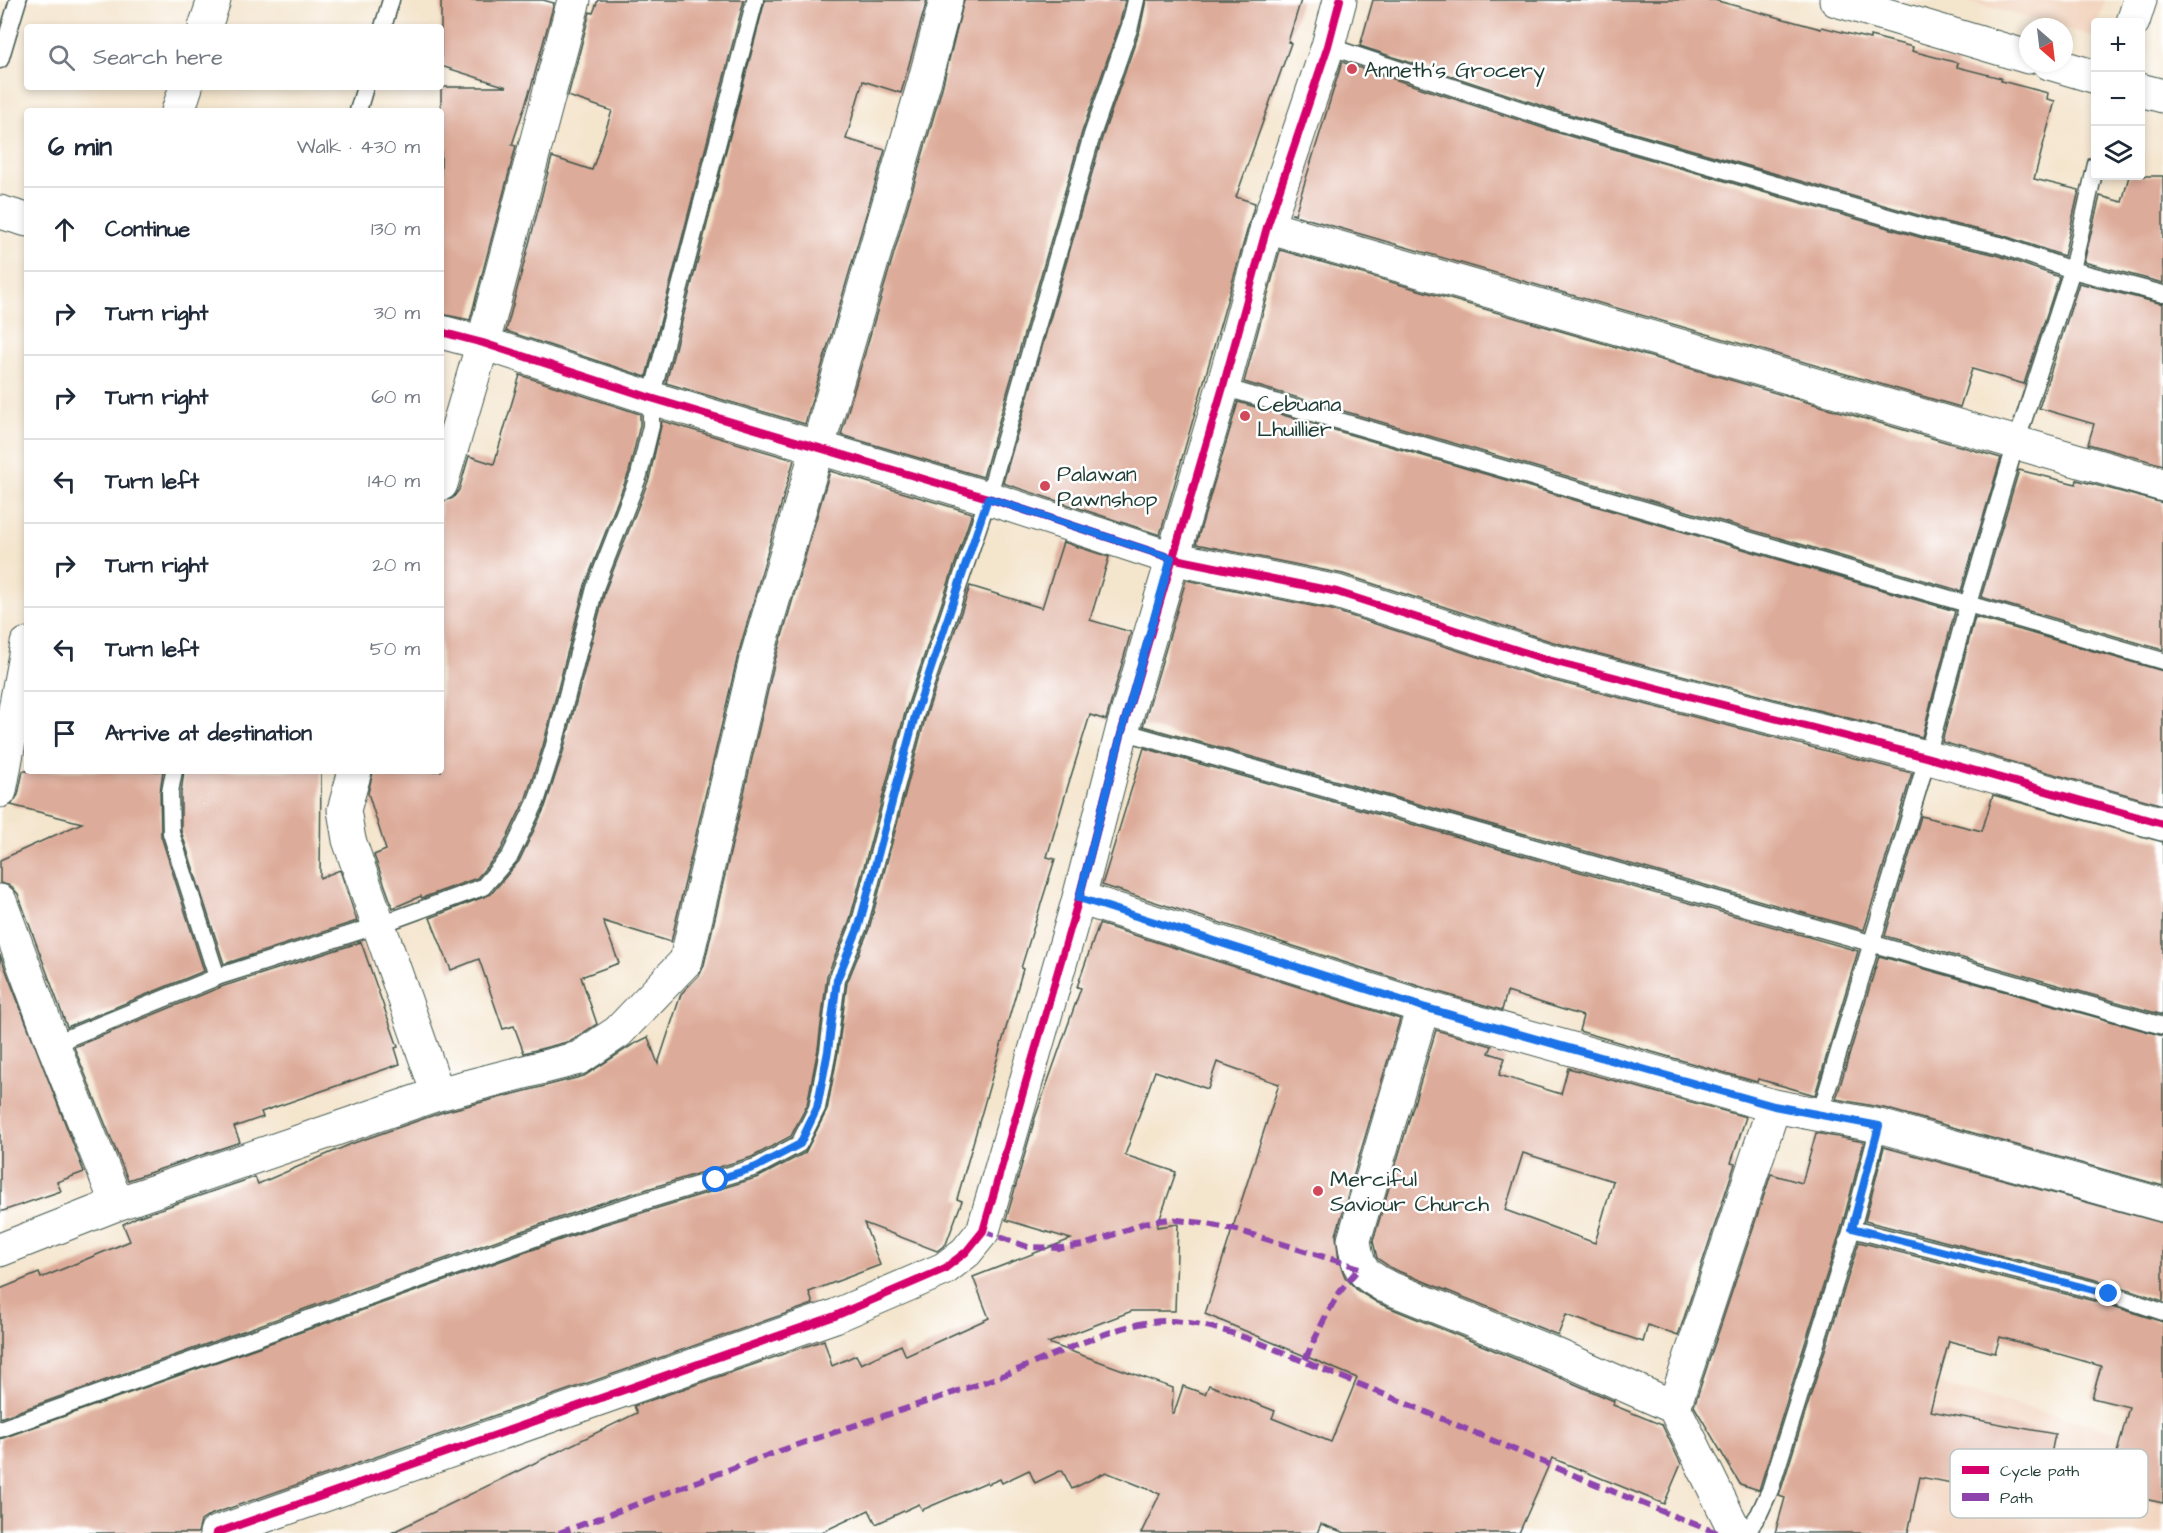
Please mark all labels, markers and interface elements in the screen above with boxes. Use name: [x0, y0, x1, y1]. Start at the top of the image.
north arrow: [2019, 18, 2073, 72]
map controls: [2091, 18, 2145, 180]
button: +: [2091, 18, 2145, 72]
search box: [24, 24, 444, 90]
icon: search: [45, 41, 78, 74]
text: Search here: [93, 42, 223, 73]
place label: Anneth's Grocery: [1364, 55, 1545, 87]
marker: Anneth's Grocery: [1345, 62, 1359, 76]
button: −: [2091, 72, 2145, 126]
button: layers: [2091, 126, 2145, 180]
text: 6 min: [48, 129, 112, 165]
text: Walk · 430 m: [297, 133, 420, 161]
icon: ahead: [48, 213, 81, 246]
text: Continue: [105, 214, 190, 245]
text: 130 m: [371, 215, 420, 243]
icon: right: [48, 297, 81, 330]
text: Turn right: [105, 298, 208, 329]
text: 30 m: [374, 299, 420, 327]
icon: right: [48, 381, 81, 414]
text: Turn right: [105, 382, 208, 413]
text: 60 m: [371, 383, 420, 411]
place label: Cebuana Lhuillier: [1257, 389, 1341, 445]
marker: Cebuana Lhuillier: [1238, 409, 1252, 423]
place label: Palawan Pawnshop: [1057, 459, 1158, 515]
icon: left: [48, 465, 81, 498]
text: Turn left: [105, 466, 199, 497]
text: 140 m: [368, 467, 420, 495]
marker: Palawan Pawnshop: [1038, 479, 1052, 493]
icon: right: [48, 549, 81, 582]
text: Turn right: [105, 550, 208, 581]
text: 20 m: [372, 551, 420, 579]
icon: left: [48, 633, 81, 666]
text: Turn left: [105, 634, 199, 665]
text: 50 m: [370, 635, 420, 663]
icon: arrive: [48, 717, 81, 750]
text: Arrive at destination: [105, 718, 312, 749]
place label: Merciful Saviour Church: [1330, 1164, 1489, 1220]
route start: [702, 1166, 728, 1192]
marker: Merciful Saviour Church: [1311, 1184, 1325, 1198]
route end: [2095, 1280, 2121, 1306]
legend: [1950, 1449, 2148, 1518]
text: Cycle path: [2000, 1460, 2079, 1483]
text: Path: [2000, 1487, 2033, 1509]

